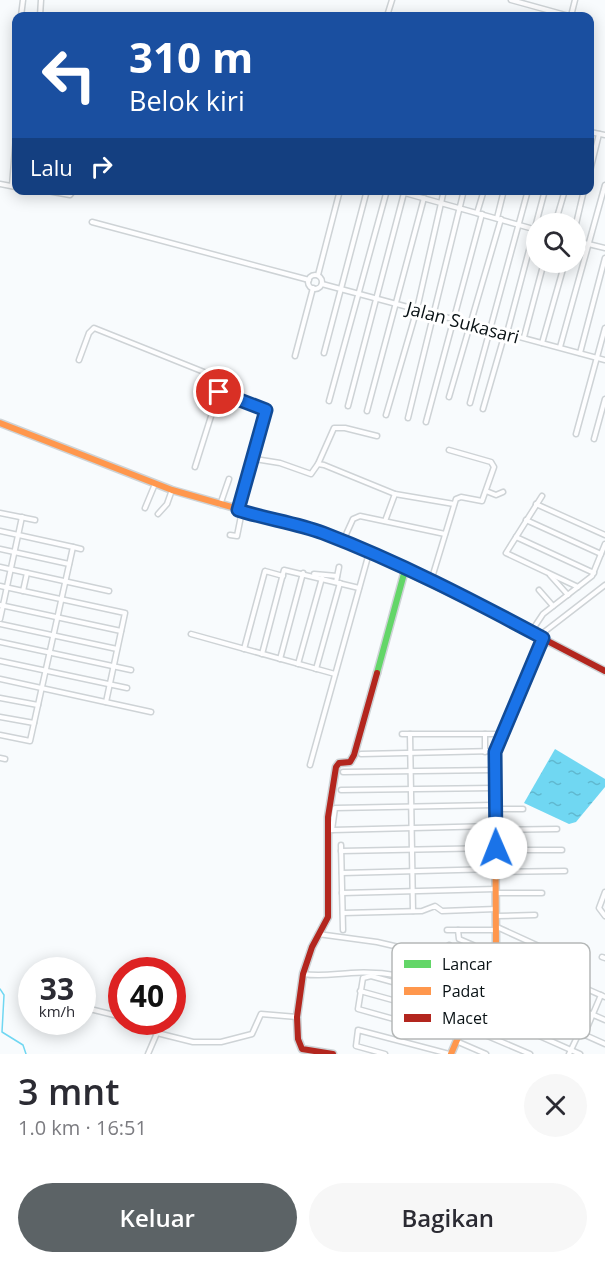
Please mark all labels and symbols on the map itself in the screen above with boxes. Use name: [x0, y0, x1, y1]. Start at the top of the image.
street label: Jalan Sukasari: [402, 295, 522, 349]
pin: [193, 366, 244, 417]
position arrow: [464, 816, 528, 880]
legend: [392, 943, 590, 1039]
text: Lancar: [442, 953, 493, 975]
speed limit sign: 40: [108, 957, 186, 1035]
text: Padat: [442, 980, 485, 1002]
text: Macet: [442, 1007, 488, 1029]

